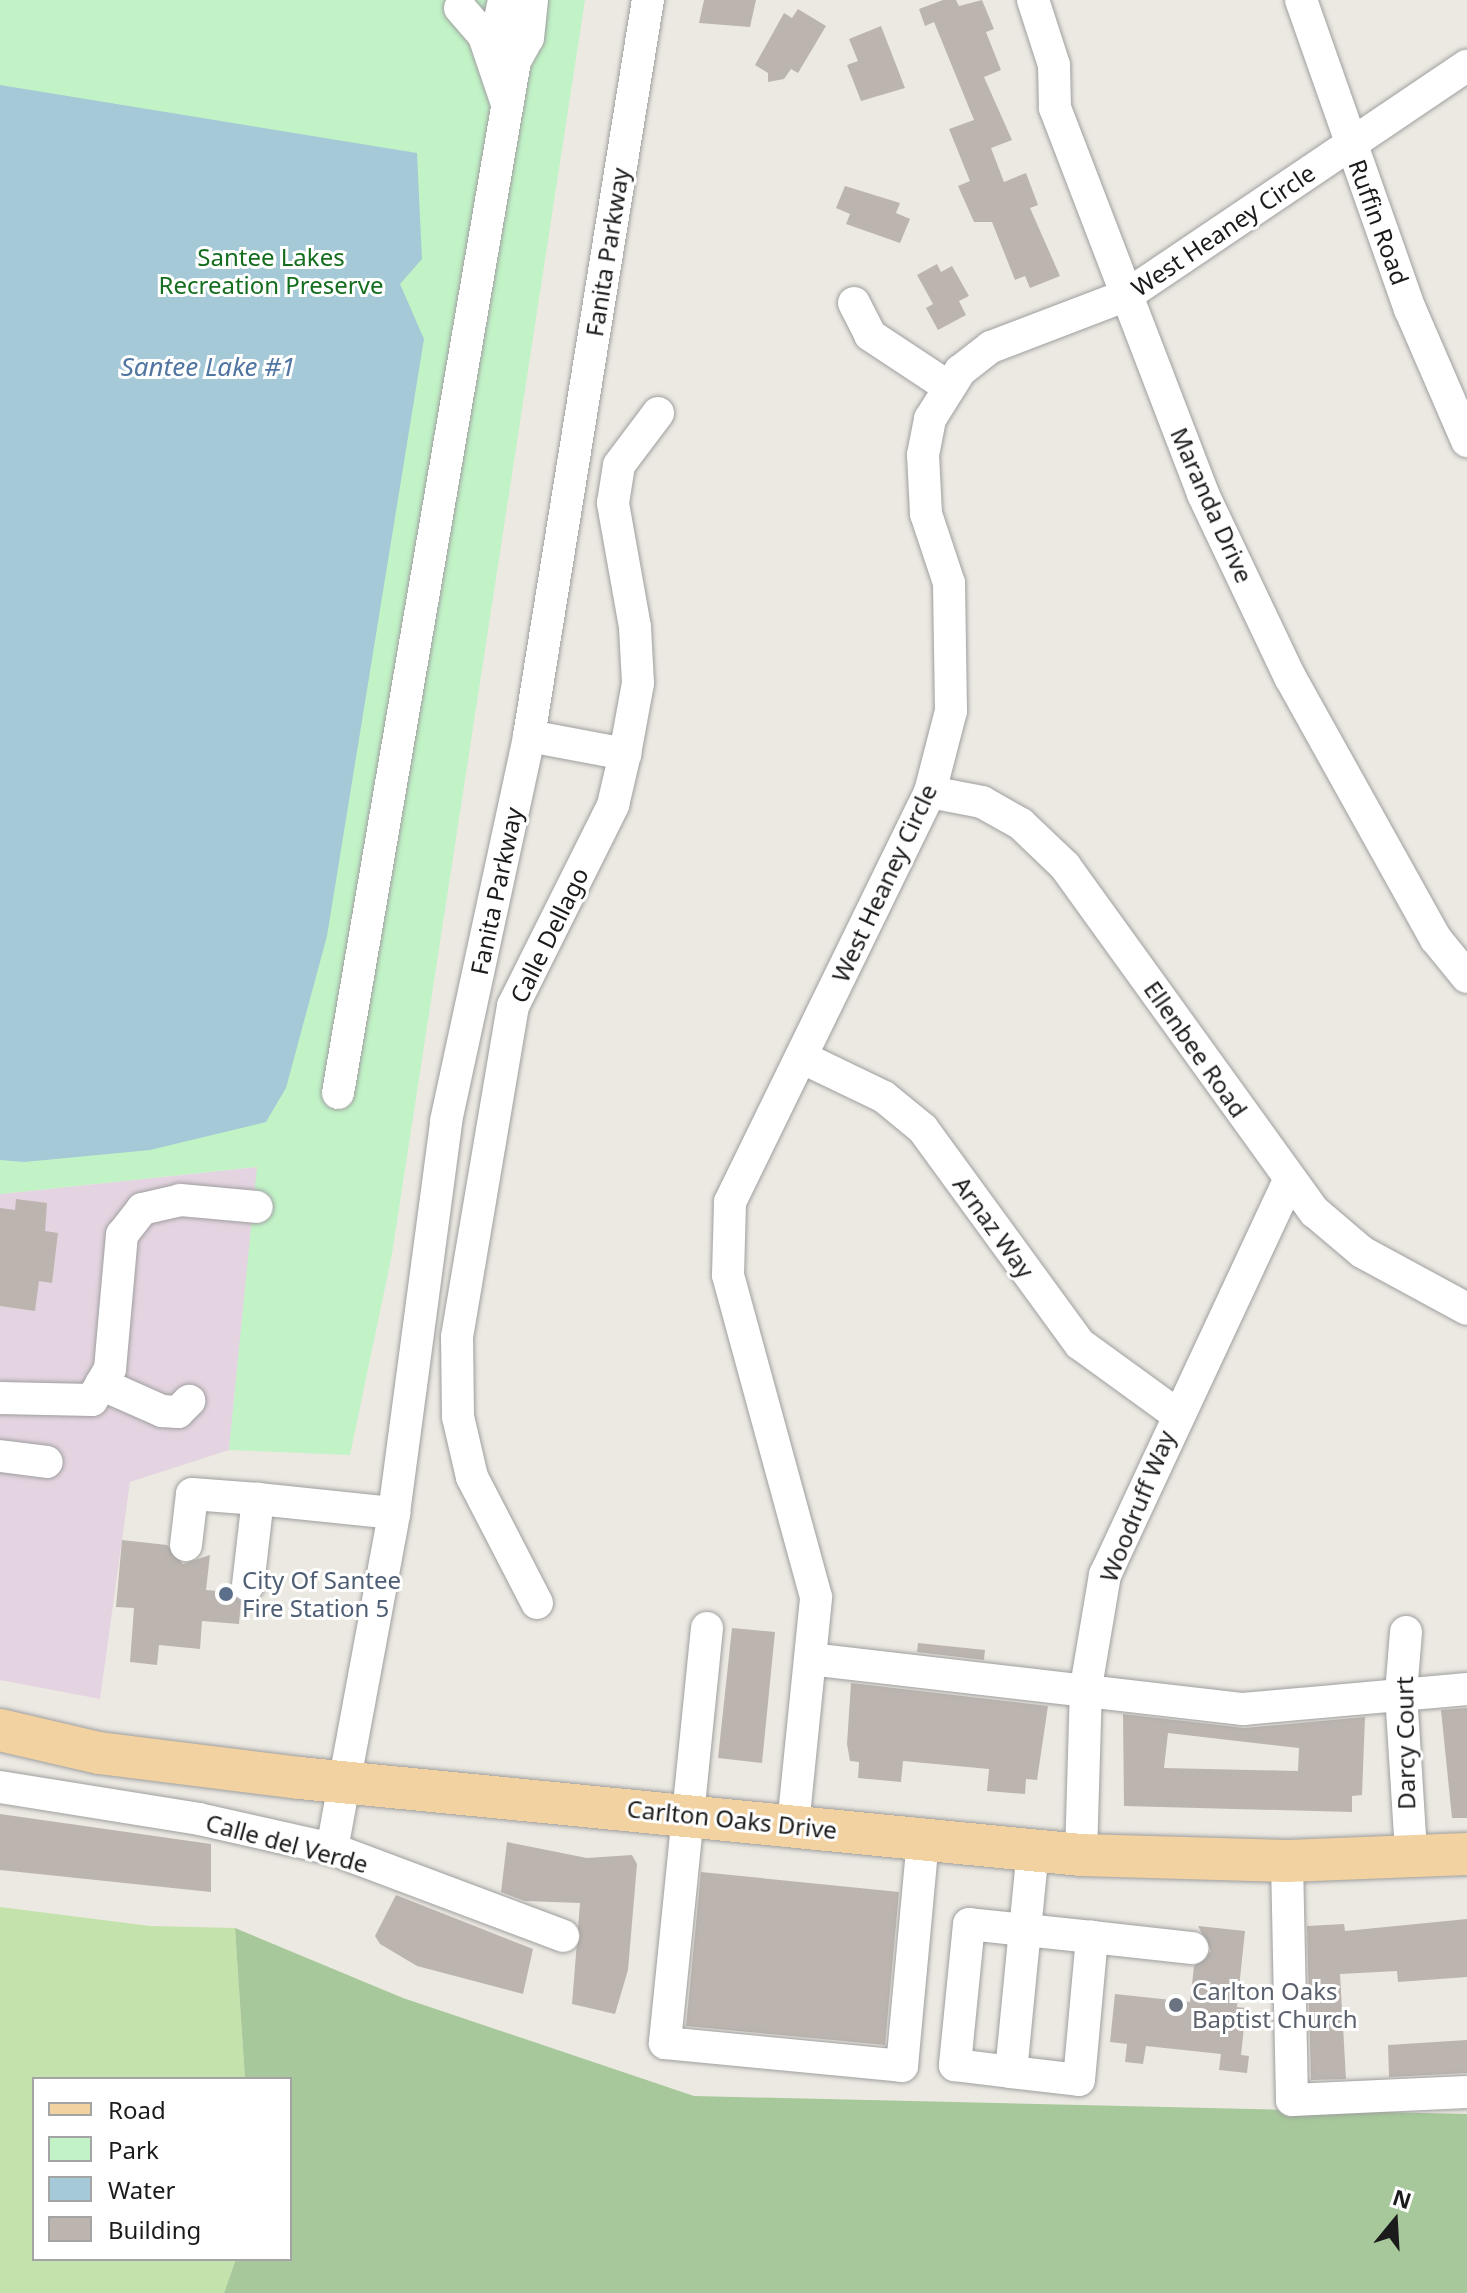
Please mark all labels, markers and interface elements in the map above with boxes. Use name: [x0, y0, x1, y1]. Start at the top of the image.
street label: Ruffin Road: [1343, 155, 1415, 289]
street label: West Heaney Circle: [1126, 158, 1320, 302]
street label: Fanita Parkway: [579, 166, 635, 338]
park label: Santee Lakes Recreation Preserve: [158, 243, 384, 299]
water label: Santee Lake #1: [121, 351, 295, 383]
street label: Maranda Drive: [1165, 423, 1259, 587]
street label: West Heaney Circle: [826, 780, 942, 986]
street label: Fanita Parkway: [464, 805, 528, 977]
street label: Calle Dellago: [504, 863, 594, 1007]
street label: Ellenbee Road: [1138, 975, 1254, 1123]
street label: Arnaz Way: [947, 1171, 1041, 1283]
street label: Woodruff Way: [1094, 1426, 1180, 1586]
place label: City Of Santee Fire Station 5: [242, 1566, 401, 1622]
marker: City Of Santee Fire Station 5: [217, 1585, 235, 1603]
street label: Darcy Court: [1389, 1676, 1421, 1810]
street label: Carlton Oaks Drive: [626, 1794, 838, 1844]
street label: Calle del Verde: [203, 1808, 371, 1878]
place label: Carlton Oaks Baptist Church: [1192, 1977, 1358, 2033]
marker: Carlton Oaks Baptist Church: [1167, 1996, 1185, 2014]
legend: [32, 2077, 292, 2261]
text: Road: [108, 2093, 166, 2126]
text: Park: [108, 2133, 159, 2166]
text: Water: [108, 2173, 175, 2206]
north arrow: [1355, 2181, 1435, 2261]
text: N: [1389, 2181, 1416, 2215]
text: Building: [108, 2213, 201, 2246]

